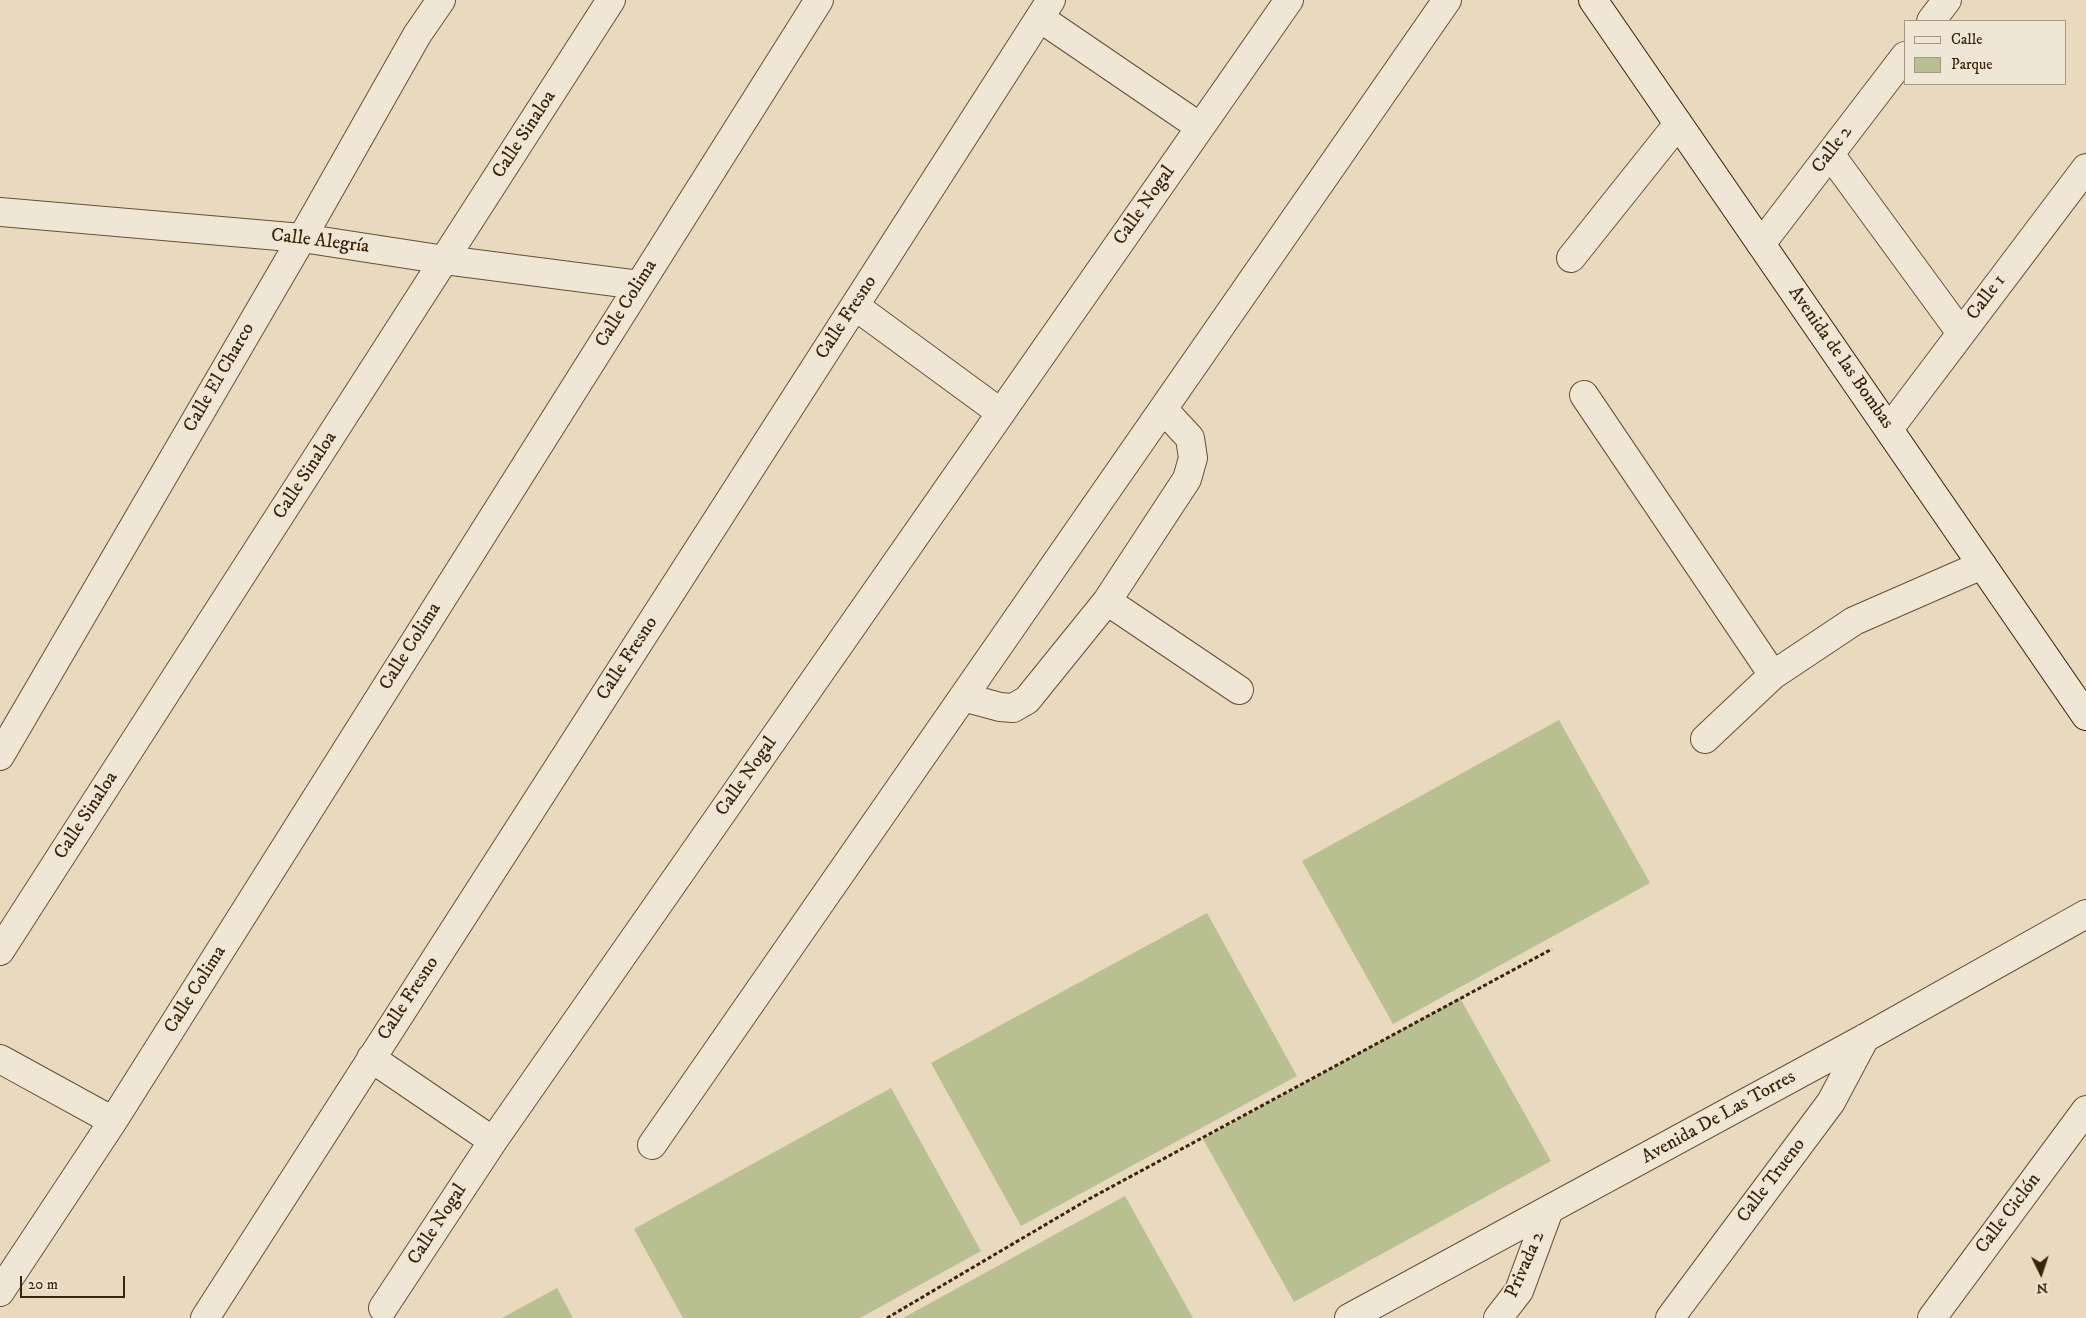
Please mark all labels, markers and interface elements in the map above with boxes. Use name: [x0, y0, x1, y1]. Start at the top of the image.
legend: [1904, 20, 2066, 85]
text: Calle: [1951, 30, 1983, 49]
text: Parque: [1951, 55, 1992, 74]
street label: Calle Sinaloa: [488, 87, 562, 183]
street label: Calle 2: [1808, 122, 1858, 178]
street label: Calle Nogal: [1109, 162, 1181, 250]
street label: Calle Alegría: [270, 225, 370, 259]
street label: Calle Colima: [591, 256, 663, 352]
street label: Calle 1: [1963, 271, 2011, 325]
street label: Calle Fresno: [812, 272, 882, 364]
street label: Avenida de las Bombas: [1782, 282, 1898, 434]
street label: Calle El Charco: [180, 319, 260, 437]
street label: Calle Sinaloa: [269, 428, 343, 524]
street label: Calle Colima: [375, 599, 447, 695]
street label: Calle Fresno: [593, 613, 663, 705]
street label: Calle Nogal: [711, 733, 783, 821]
street label: Calle Sinaloa: [50, 768, 124, 864]
street label: Calle Colima: [160, 942, 232, 1038]
street label: Calle Fresno: [374, 953, 444, 1045]
street label: Avenida De Las Torres: [1638, 1066, 1800, 1170]
street label: Calle Trueno: [1733, 1134, 1811, 1228]
street label: Calle Ciclón: [1971, 1169, 2047, 1259]
street label: Calle Nogal: [404, 1180, 472, 1270]
street label: Privada 2: [1501, 1228, 1551, 1302]
north arrow: [2016, 1248, 2066, 1298]
scale bar: [22, 1266, 128, 1298]
text: 20 m: [28, 1275, 58, 1294]
text: N: [2036, 1279, 2048, 1297]

